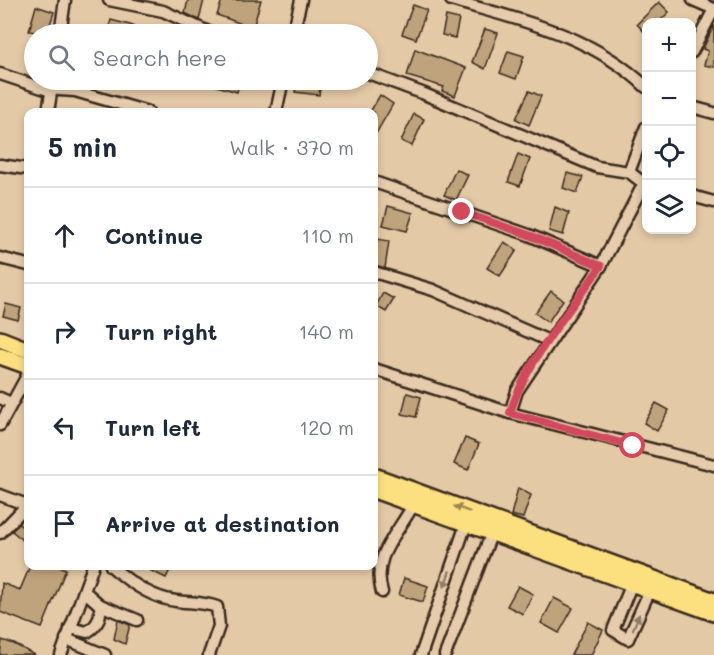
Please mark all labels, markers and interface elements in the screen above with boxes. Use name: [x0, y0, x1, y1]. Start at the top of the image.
map controls: [642, 18, 696, 234]
button: +: [642, 18, 696, 72]
search box: [24, 24, 378, 90]
icon: search: [45, 41, 78, 74]
text: Search here: [93, 43, 227, 72]
button: −: [642, 72, 696, 126]
button: locate: [642, 126, 696, 180]
text: 5 min: [48, 130, 117, 164]
text: Walk · 370 m: [229, 134, 354, 160]
button: layers: [642, 180, 696, 234]
route end: [448, 198, 474, 224]
icon: ahead: [48, 219, 81, 252]
text: Continue: [105, 221, 203, 250]
text: 110 m: [301, 222, 354, 248]
icon: right: [48, 315, 81, 348]
text: Turn right: [105, 317, 217, 346]
text: 140 m: [299, 318, 354, 344]
icon: left: [48, 411, 81, 444]
text: Turn left: [105, 413, 201, 442]
text: 120 m: [299, 414, 354, 440]
route start: [619, 432, 645, 458]
one-way arrow: [453, 504, 471, 513]
icon: arrive: [48, 507, 81, 540]
text: Arrive at destination: [105, 509, 340, 538]
one-way arrow: [442, 570, 451, 588]
one-way arrow: [631, 613, 641, 631]

